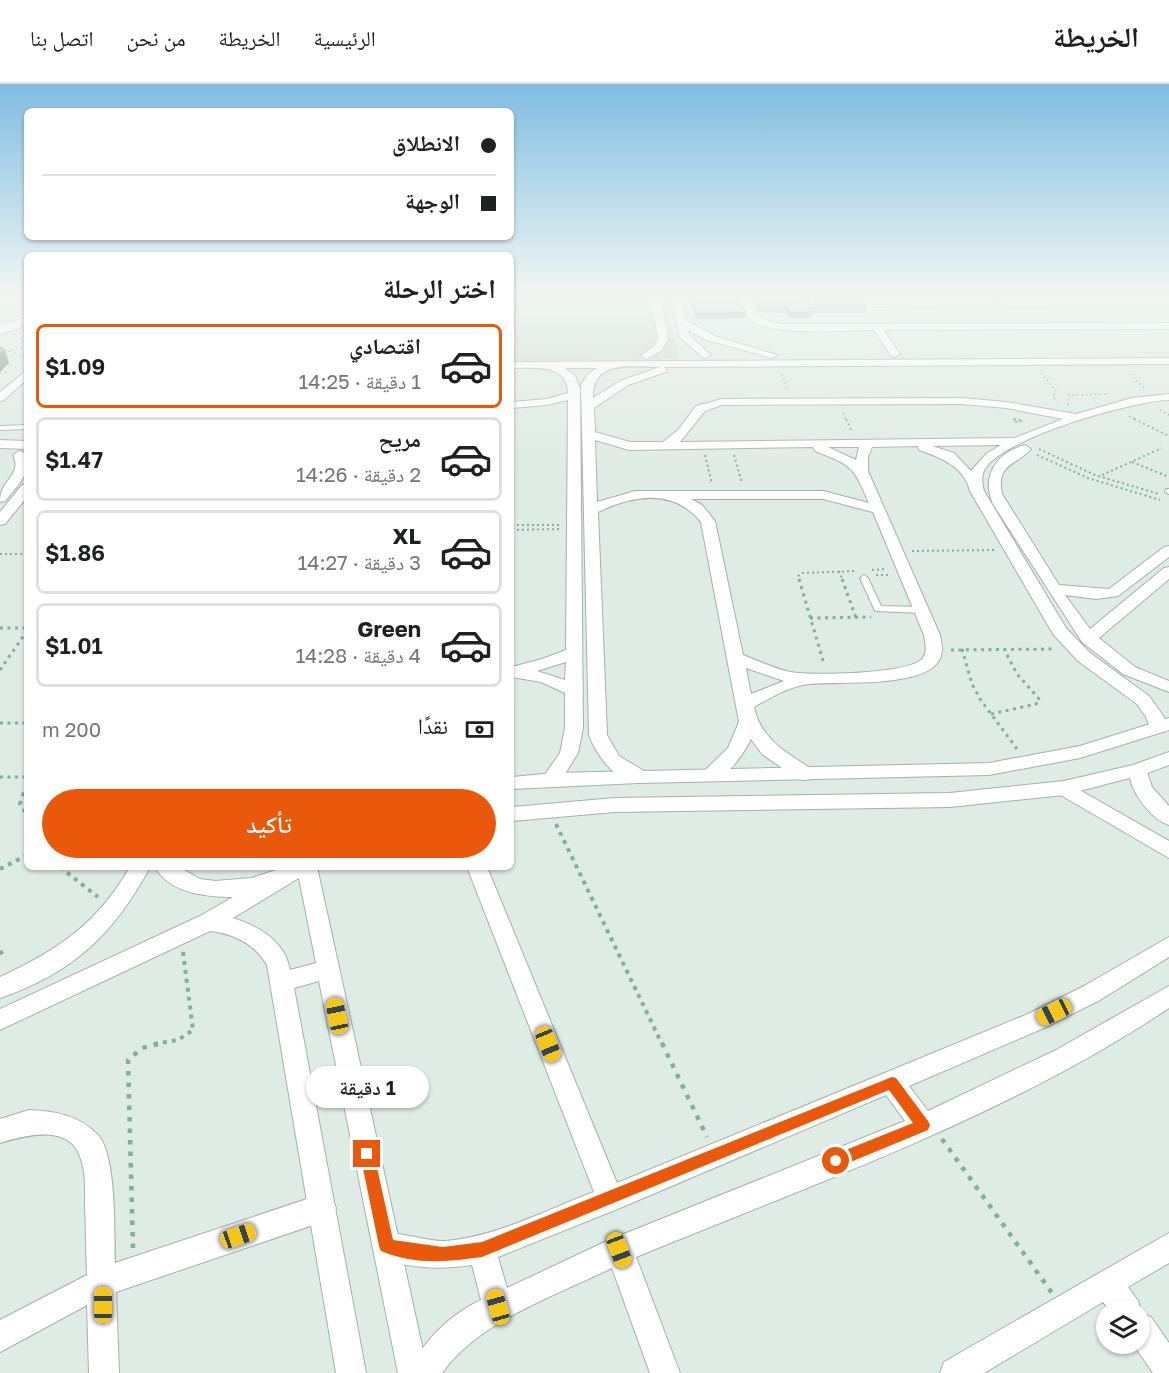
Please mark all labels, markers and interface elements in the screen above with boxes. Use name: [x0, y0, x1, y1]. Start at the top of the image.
text: الخريطة: [1053, 20, 1139, 53]
text: اتصل بنا: [30, 25, 93, 51]
text: من نحن: [126, 25, 186, 51]
text: الخريطة: [219, 25, 280, 51]
text: الرئيسية: [313, 25, 376, 51]
text: الانطلاق: [392, 129, 460, 156]
text: الوجهة: [405, 187, 460, 214]
text: اختر الرحلة: [383, 272, 496, 304]
text: اقتصادي: [349, 332, 421, 359]
icon: car: [439, 339, 493, 393]
text: $1.09: [45, 353, 105, 380]
text: 1 دقيقة · 14:25: [299, 369, 421, 393]
text: مريح: [378, 425, 421, 452]
icon: car: [439, 432, 493, 486]
text: $1.47: [45, 446, 103, 473]
text: 2 دقيقة · 14:26: [296, 462, 421, 486]
text: XL: [393, 522, 421, 549]
icon: car: [439, 525, 493, 579]
text: $1.86: [45, 539, 105, 566]
text: 3 دقيقة · 14:27: [298, 550, 421, 574]
text: Green: [357, 615, 421, 642]
icon: car: [439, 618, 493, 672]
text: $1.01: [45, 632, 103, 659]
text: 4 دقيقة · 14:28: [295, 643, 421, 667]
text: نقدًا: [418, 712, 448, 739]
icon: cash: [463, 713, 496, 746]
text: 200 m: [42, 717, 101, 741]
button: تأكيد: [42, 789, 496, 858]
car: [1034, 996, 1074, 1028]
car: [324, 997, 350, 1035]
car: [533, 1024, 563, 1064]
callout: 1 دقيقة: [306, 1067, 428, 1109]
text: 1 دقيقة: [339, 1075, 396, 1099]
route end: [353, 1140, 380, 1167]
route start: [822, 1147, 849, 1174]
car: [218, 1222, 258, 1250]
car: [604, 1230, 634, 1270]
car: [94, 1287, 112, 1323]
car: [484, 1287, 512, 1327]
map controls: [1096, 1300, 1150, 1354]
button: layers: [1096, 1300, 1150, 1354]

